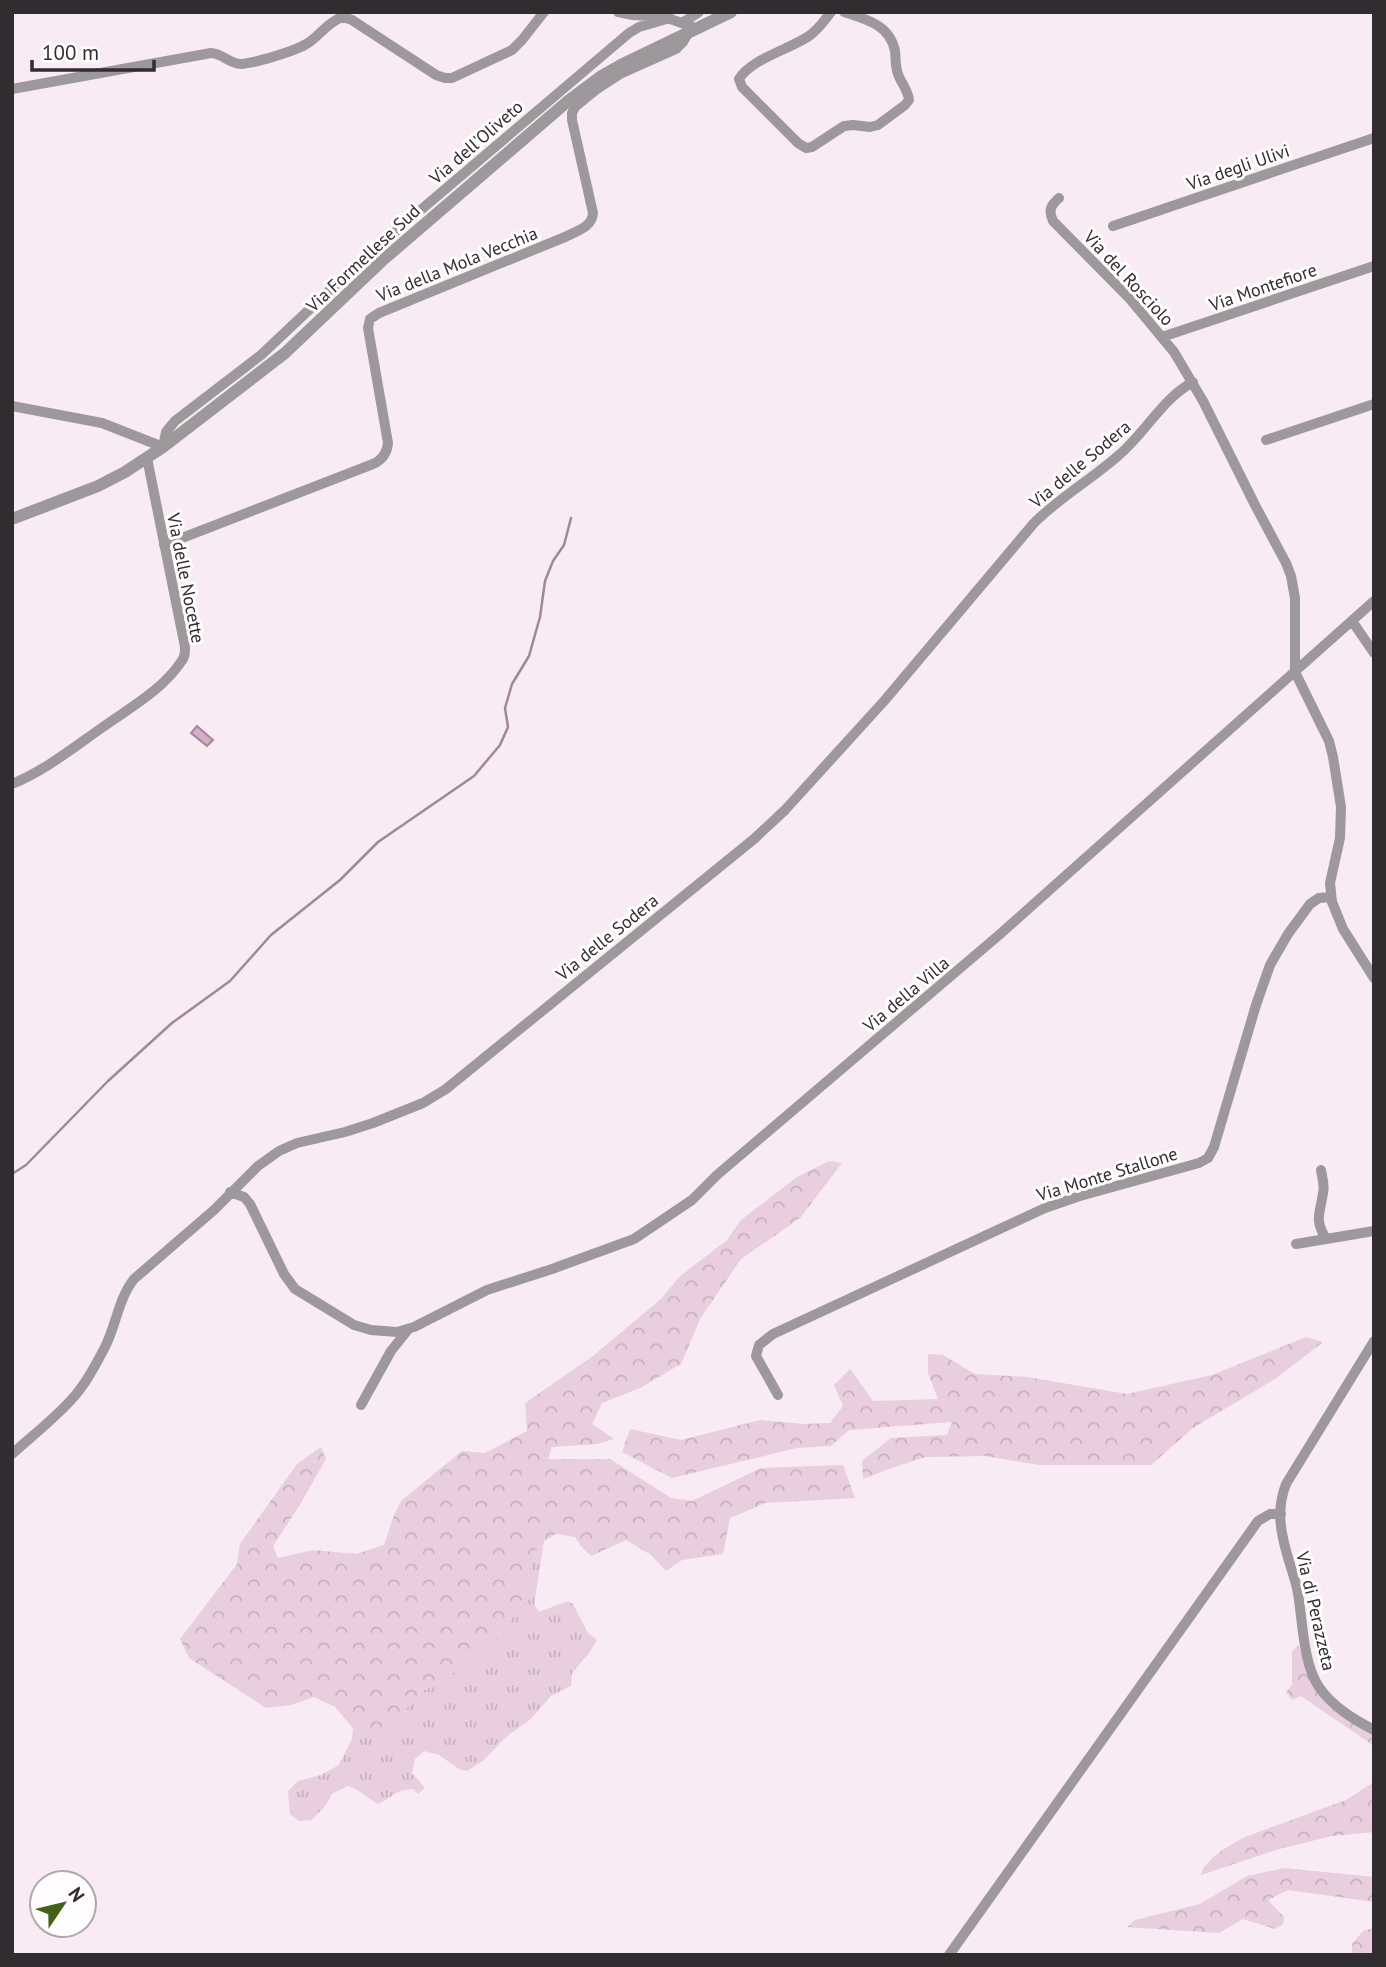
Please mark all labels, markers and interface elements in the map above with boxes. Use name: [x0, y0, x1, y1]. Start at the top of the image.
scale bar: [32, 28, 154, 72]
text: 100 m: [42, 39, 99, 66]
street label: Via dell'Oliveto: [424, 95, 528, 190]
street label: Via degli Ulivi: [1183, 139, 1292, 196]
street label: Via Formellese Sud: [300, 199, 425, 317]
street label: Via della Mola Vecchia: [372, 221, 541, 307]
street label: Via del Rosciolo: [1078, 225, 1179, 331]
street label: Via Montefiore: [1205, 258, 1320, 316]
street label: Via delle Sodera: [1024, 415, 1135, 514]
street label: Via delle Nocette: [162, 510, 210, 645]
street label: Via delle Sodera: [550, 889, 663, 986]
street label: Via della Villa: [857, 951, 954, 1037]
street label: Via Monte Stallone: [1033, 1142, 1180, 1207]
street label: Via di Perazzeta: [1291, 1548, 1341, 1673]
north arrow: [28, 1869, 98, 1939]
text: N: [64, 1882, 90, 1906]

